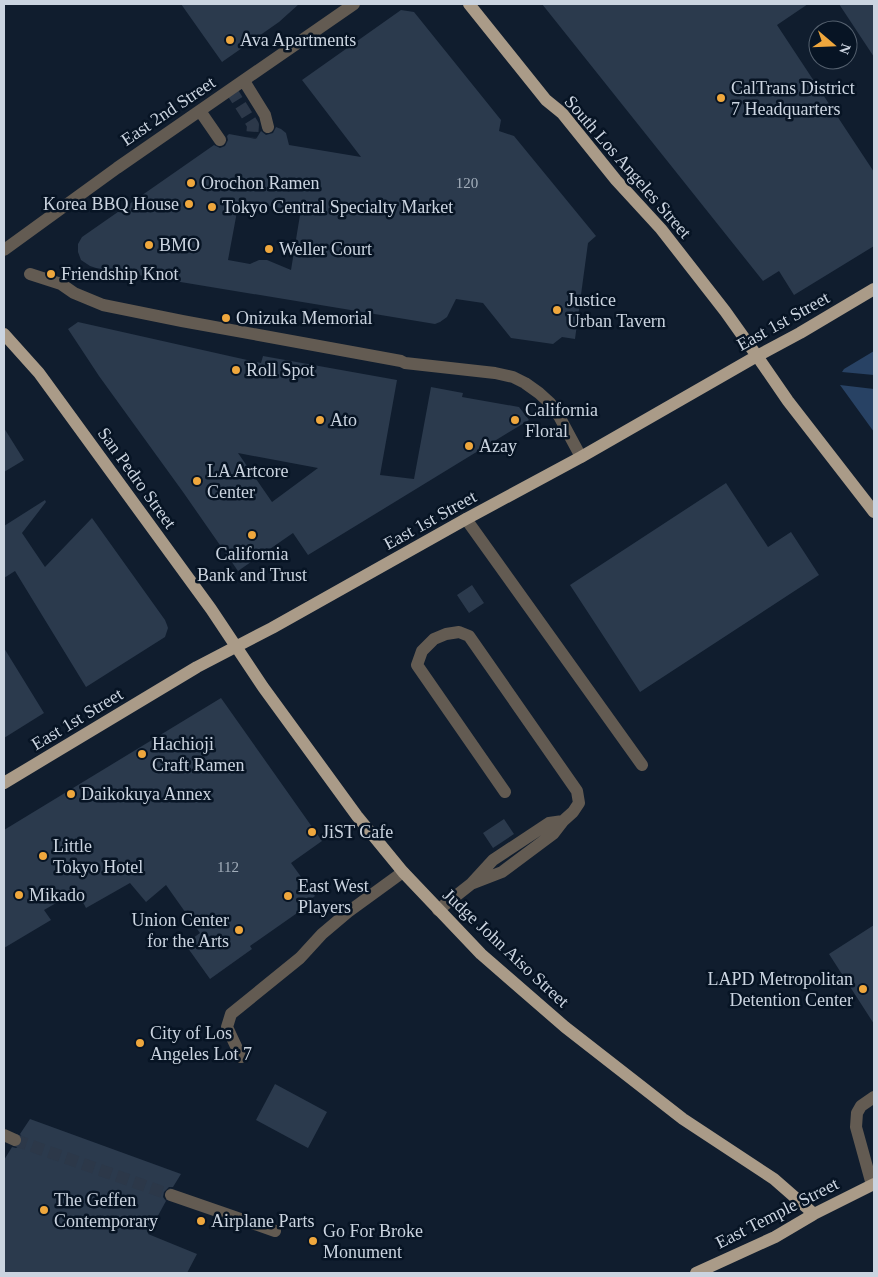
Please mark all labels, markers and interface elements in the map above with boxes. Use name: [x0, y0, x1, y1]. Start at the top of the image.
north arrow: [808, 20, 858, 70]
place label: Ava Apartments: [240, 30, 356, 50]
marker: Ava Apartments: [224, 34, 236, 46]
text: N: [836, 42, 854, 56]
street label: East 2nd Street: [117, 72, 219, 150]
place label: CalTrans District 7 Headquarters: [731, 78, 855, 119]
street label: South Los Angeles Street: [561, 92, 695, 242]
marker: CalTrans District 7 Headquarters: [715, 92, 727, 104]
place label: Orochon Ramen: [201, 173, 319, 193]
house number: 120: [456, 175, 478, 191]
marker: Orochon Ramen: [185, 177, 197, 189]
place label: Korea BBQ House: [43, 194, 179, 214]
place label: Tokyo Central Specialty Market: [222, 197, 453, 217]
marker: Korea BBQ House: [183, 198, 195, 210]
marker: Tokyo Central Specialty Market: [206, 201, 218, 213]
place label: BMO: [159, 235, 200, 255]
marker: BMO: [143, 239, 155, 251]
place label: Weller Court: [279, 239, 372, 259]
marker: Weller Court: [263, 243, 275, 255]
place label: Friendship Knot: [61, 264, 179, 284]
marker: Friendship Knot: [45, 268, 57, 280]
street label: East 1st Street: [733, 287, 833, 355]
place label: Justice Urban Tavern: [567, 290, 666, 331]
marker: Justice Urban Tavern: [551, 304, 563, 316]
place label: Onizuka Memorial: [236, 308, 372, 328]
marker: Onizuka Memorial: [220, 312, 232, 324]
place label: Roll Spot: [246, 360, 315, 380]
marker: Roll Spot: [230, 364, 242, 376]
place label: California Floral: [525, 400, 598, 441]
place label: Ato: [330, 410, 357, 430]
marker: Ato: [314, 414, 326, 426]
marker: California Floral: [509, 414, 521, 426]
street label: San Pedro Street: [94, 424, 180, 532]
place label: Azay: [479, 436, 517, 456]
marker: Azay: [463, 440, 475, 452]
place label: LA Artcore Center: [207, 461, 288, 502]
marker: LA Artcore Center: [191, 475, 203, 487]
street label: East 1st Street: [380, 486, 480, 554]
marker: California Bank and Trust: [246, 529, 258, 541]
place label: California Bank and Trust: [197, 544, 307, 585]
street label: East 1st Street: [28, 684, 126, 754]
place label: Hachioji Craft Ramen: [152, 734, 244, 775]
marker: Hachioji Craft Ramen: [136, 748, 148, 760]
place label: Daikokuya Annex: [81, 784, 211, 804]
marker: Daikokuya Annex: [65, 788, 77, 800]
place label: JiST Cafe: [322, 822, 393, 842]
marker: JiST Cafe: [306, 826, 318, 838]
place label: Little Tokyo Hotel: [53, 836, 143, 877]
marker: Little Tokyo Hotel: [37, 850, 49, 862]
house number: 112: [217, 859, 239, 875]
place label: East West Players: [298, 876, 369, 917]
place label: Mikado: [29, 885, 85, 905]
street label: Judge John Aiso Street: [439, 885, 573, 1011]
marker: Mikado: [13, 889, 25, 901]
marker: East West Players: [282, 890, 294, 902]
place label: Union Center for the Arts: [132, 910, 229, 951]
marker: Union Center for the Arts: [233, 924, 245, 936]
place label: LAPD Metropolitan Detention Center: [708, 969, 853, 1010]
marker: LAPD Metropolitan Detention Center: [857, 983, 869, 995]
place label: City of Los Angeles Lot 7: [150, 1023, 252, 1064]
marker: City of Los Angeles Lot 7: [134, 1037, 146, 1049]
street label: East Temple Street: [712, 1173, 842, 1253]
place label: The Geffen Contemporary: [54, 1190, 158, 1231]
marker: The Geffen Contemporary: [38, 1204, 50, 1216]
place label: Airplane Parts: [211, 1211, 314, 1231]
marker: Airplane Parts: [195, 1215, 207, 1227]
place label: Go For Broke Monument: [323, 1221, 423, 1262]
marker: Go For Broke Monument: [307, 1235, 319, 1247]

